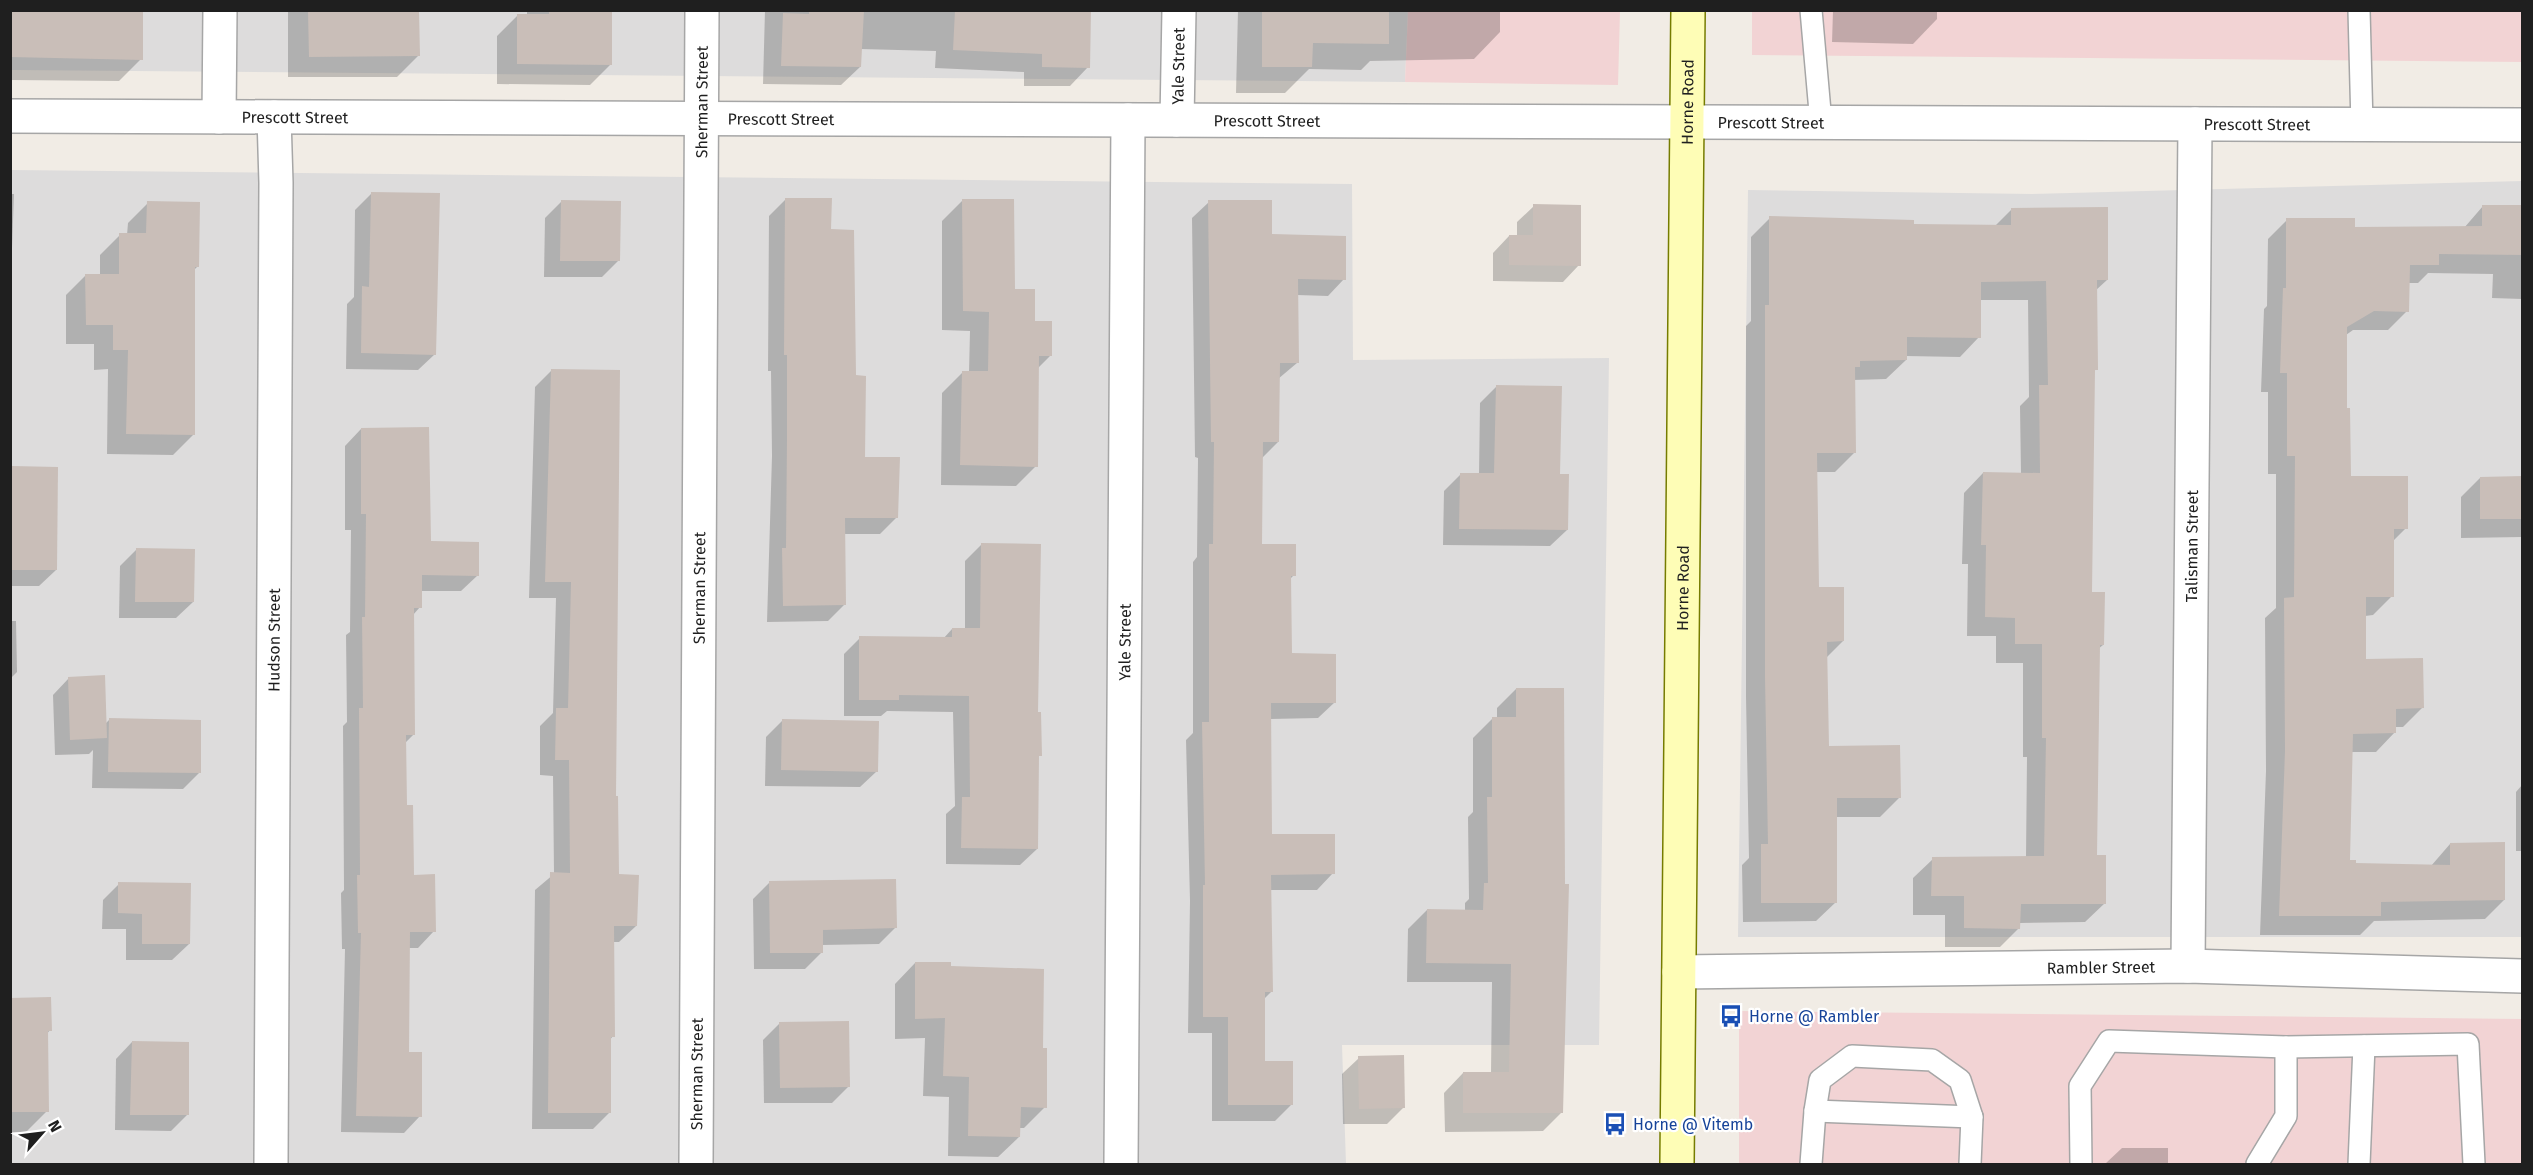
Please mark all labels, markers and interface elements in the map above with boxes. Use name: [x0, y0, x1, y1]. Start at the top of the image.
street label: Yale Street: [1168, 27, 1189, 105]
street label: Sherman Street: [692, 45, 712, 158]
street label: Horne Road: [1678, 59, 1698, 145]
street label: Prescott Street: [242, 108, 349, 127]
street label: Prescott Street: [728, 110, 835, 129]
street label: Prescott Street: [1214, 111, 1321, 131]
street label: Prescott Street: [1718, 113, 1825, 133]
street label: Prescott Street: [2204, 115, 2311, 134]
street label: Talisman Street: [2182, 490, 2202, 602]
street label: Sherman Street: [690, 531, 709, 644]
street label: Horne Road: [1673, 545, 1693, 631]
street label: Hudson Street: [264, 588, 284, 692]
street label: Yale Street: [1115, 603, 1135, 681]
street label: Rambler Street: [2047, 957, 2156, 978]
bus stop icon: Horne @ Rambler: [1718, 1003, 1744, 1029]
place label: Horne @ Rambler: [1749, 1007, 1880, 1026]
street label: Sherman Street: [687, 1017, 707, 1130]
north arrow: [12, 1103, 72, 1163]
bus stop icon: Horne @ Vitemb: [1602, 1111, 1628, 1137]
place label: Horne @ Vitemb: [1633, 1115, 1753, 1134]
text: N: [44, 1117, 66, 1135]

